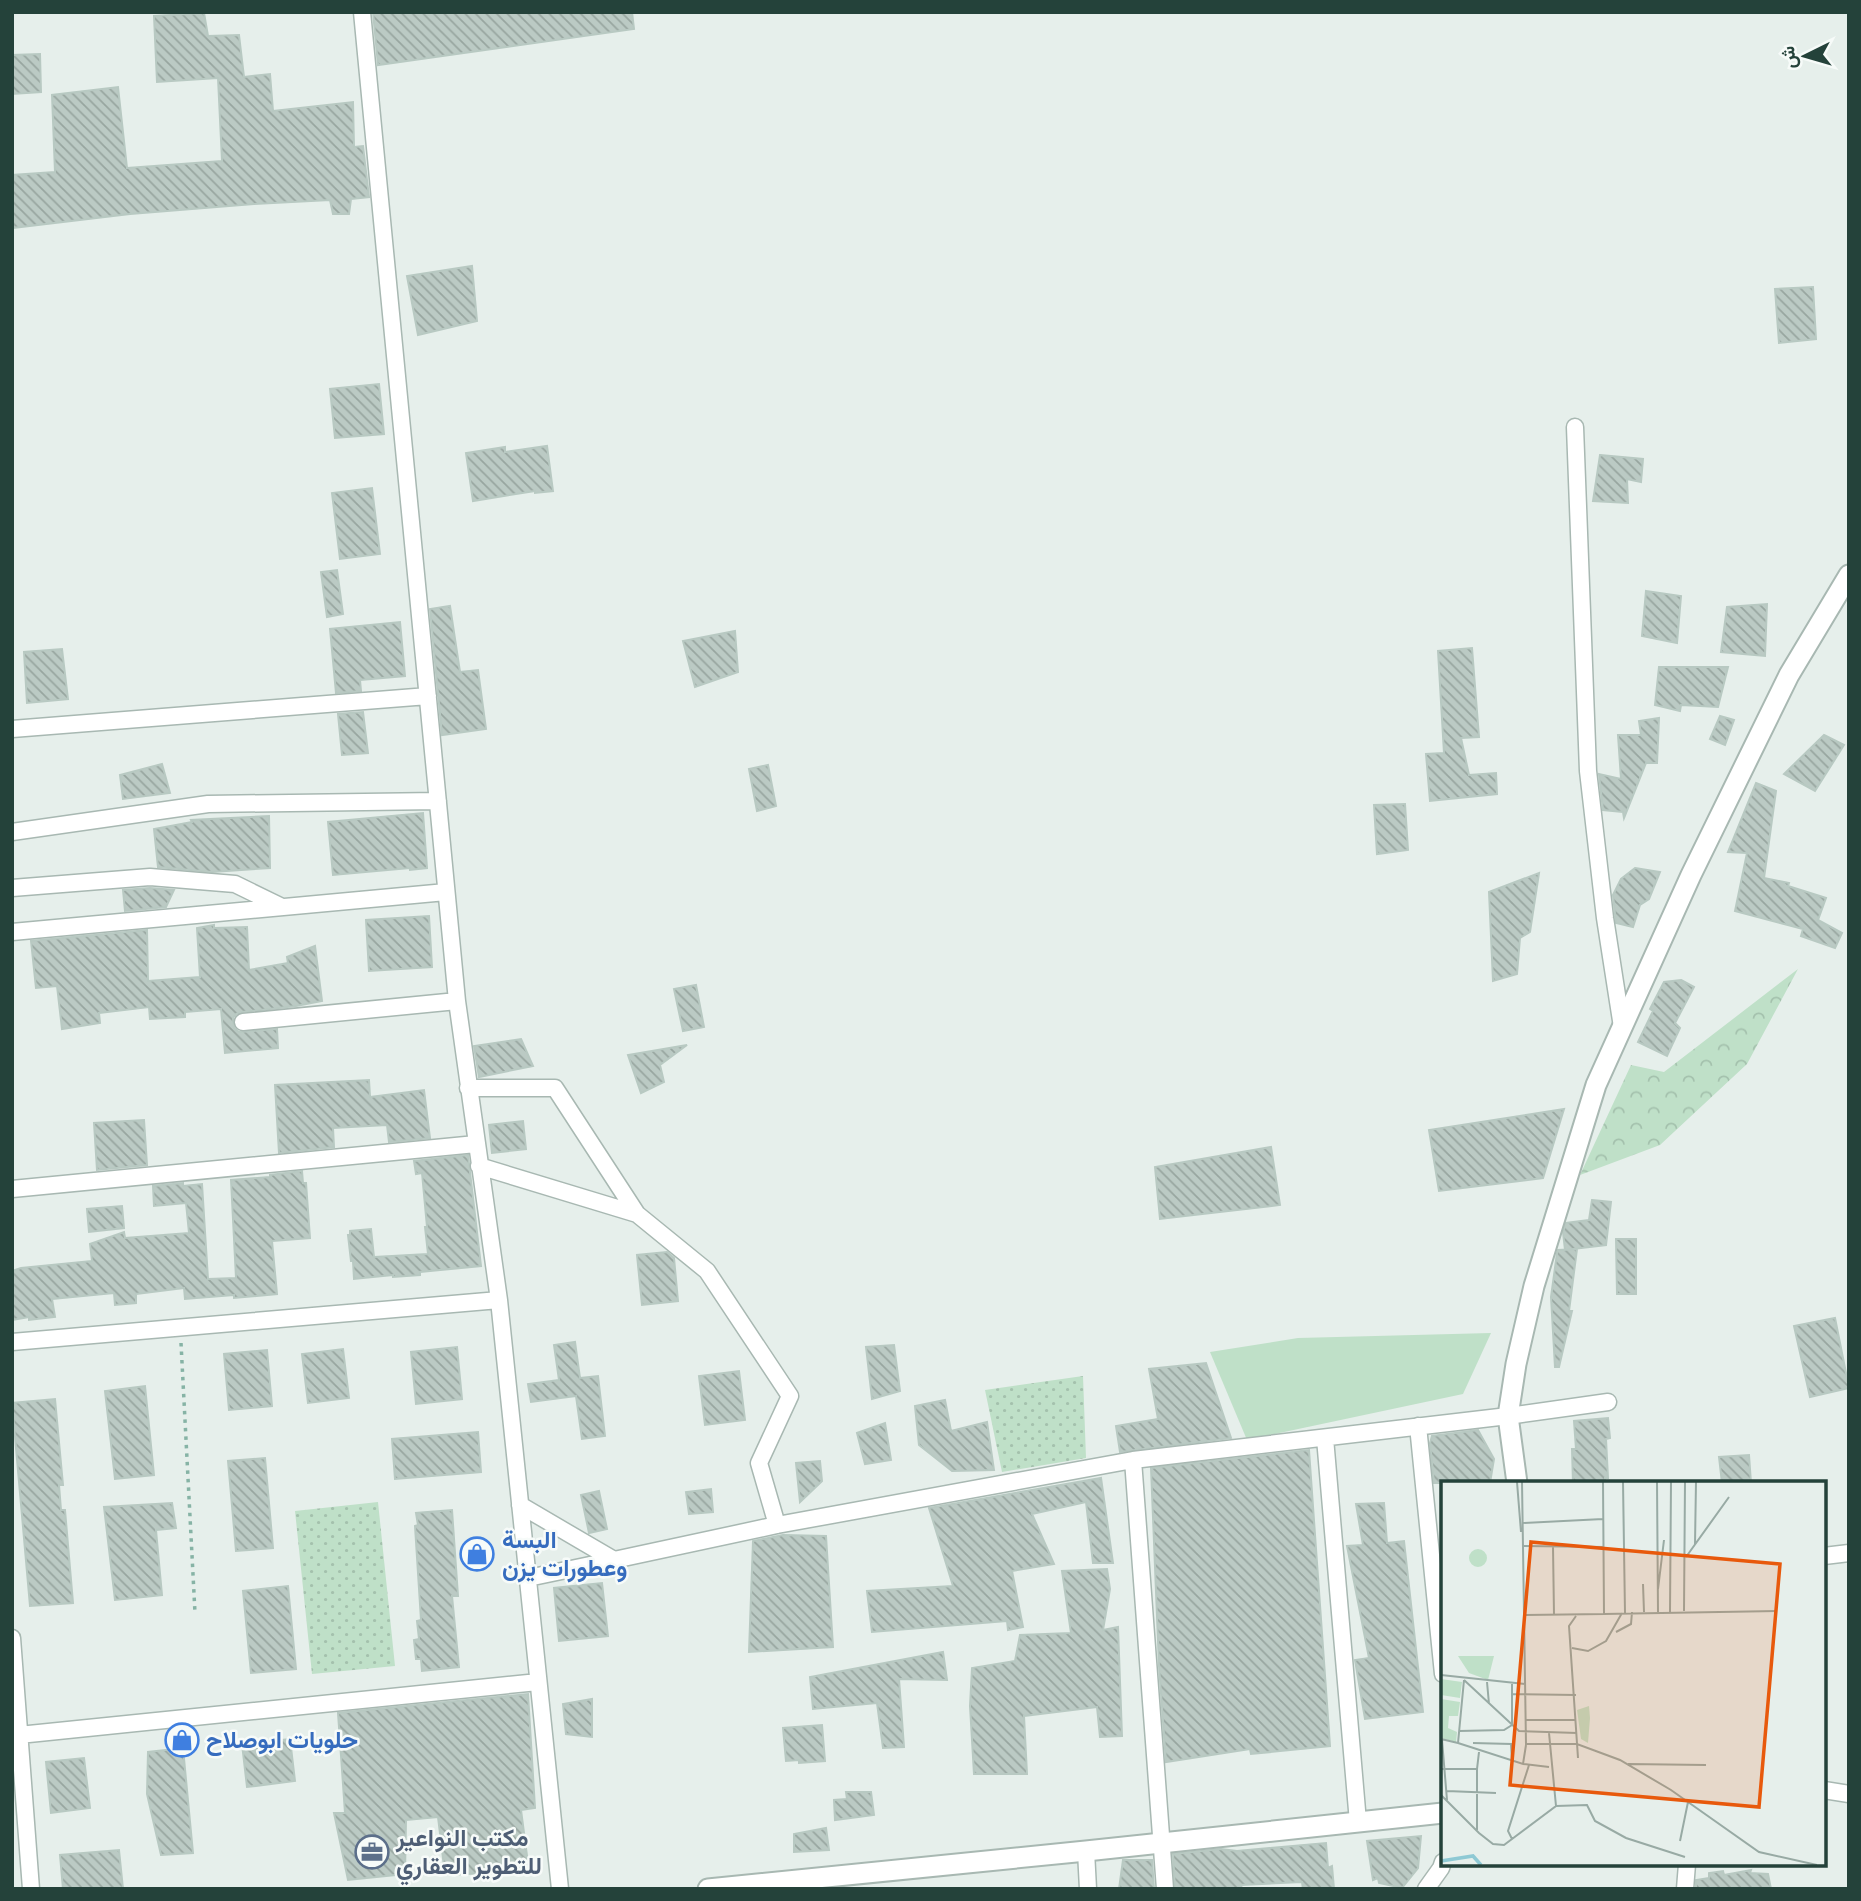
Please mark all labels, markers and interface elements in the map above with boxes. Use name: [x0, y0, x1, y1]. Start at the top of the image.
north arrow: [1770, 21, 1840, 91]
text: ش: [1776, 45, 1801, 70]
inset map: [1441, 1481, 1826, 1866]
place label: البسة وعطورات يزن: [502, 1526, 627, 1583]
shop icon: البسة وعطورات يزن: [458, 1535, 496, 1573]
shop icon: حلويات ابوصلاح: [163, 1721, 201, 1759]
place label: حلويات ابوصلاح: [206, 1726, 358, 1756]
place label: مكتب النواعير للتطوير العقاري: [395, 1824, 542, 1886]
office icon: مكتب النواعير للتطوير العقاري: [353, 1833, 391, 1871]

